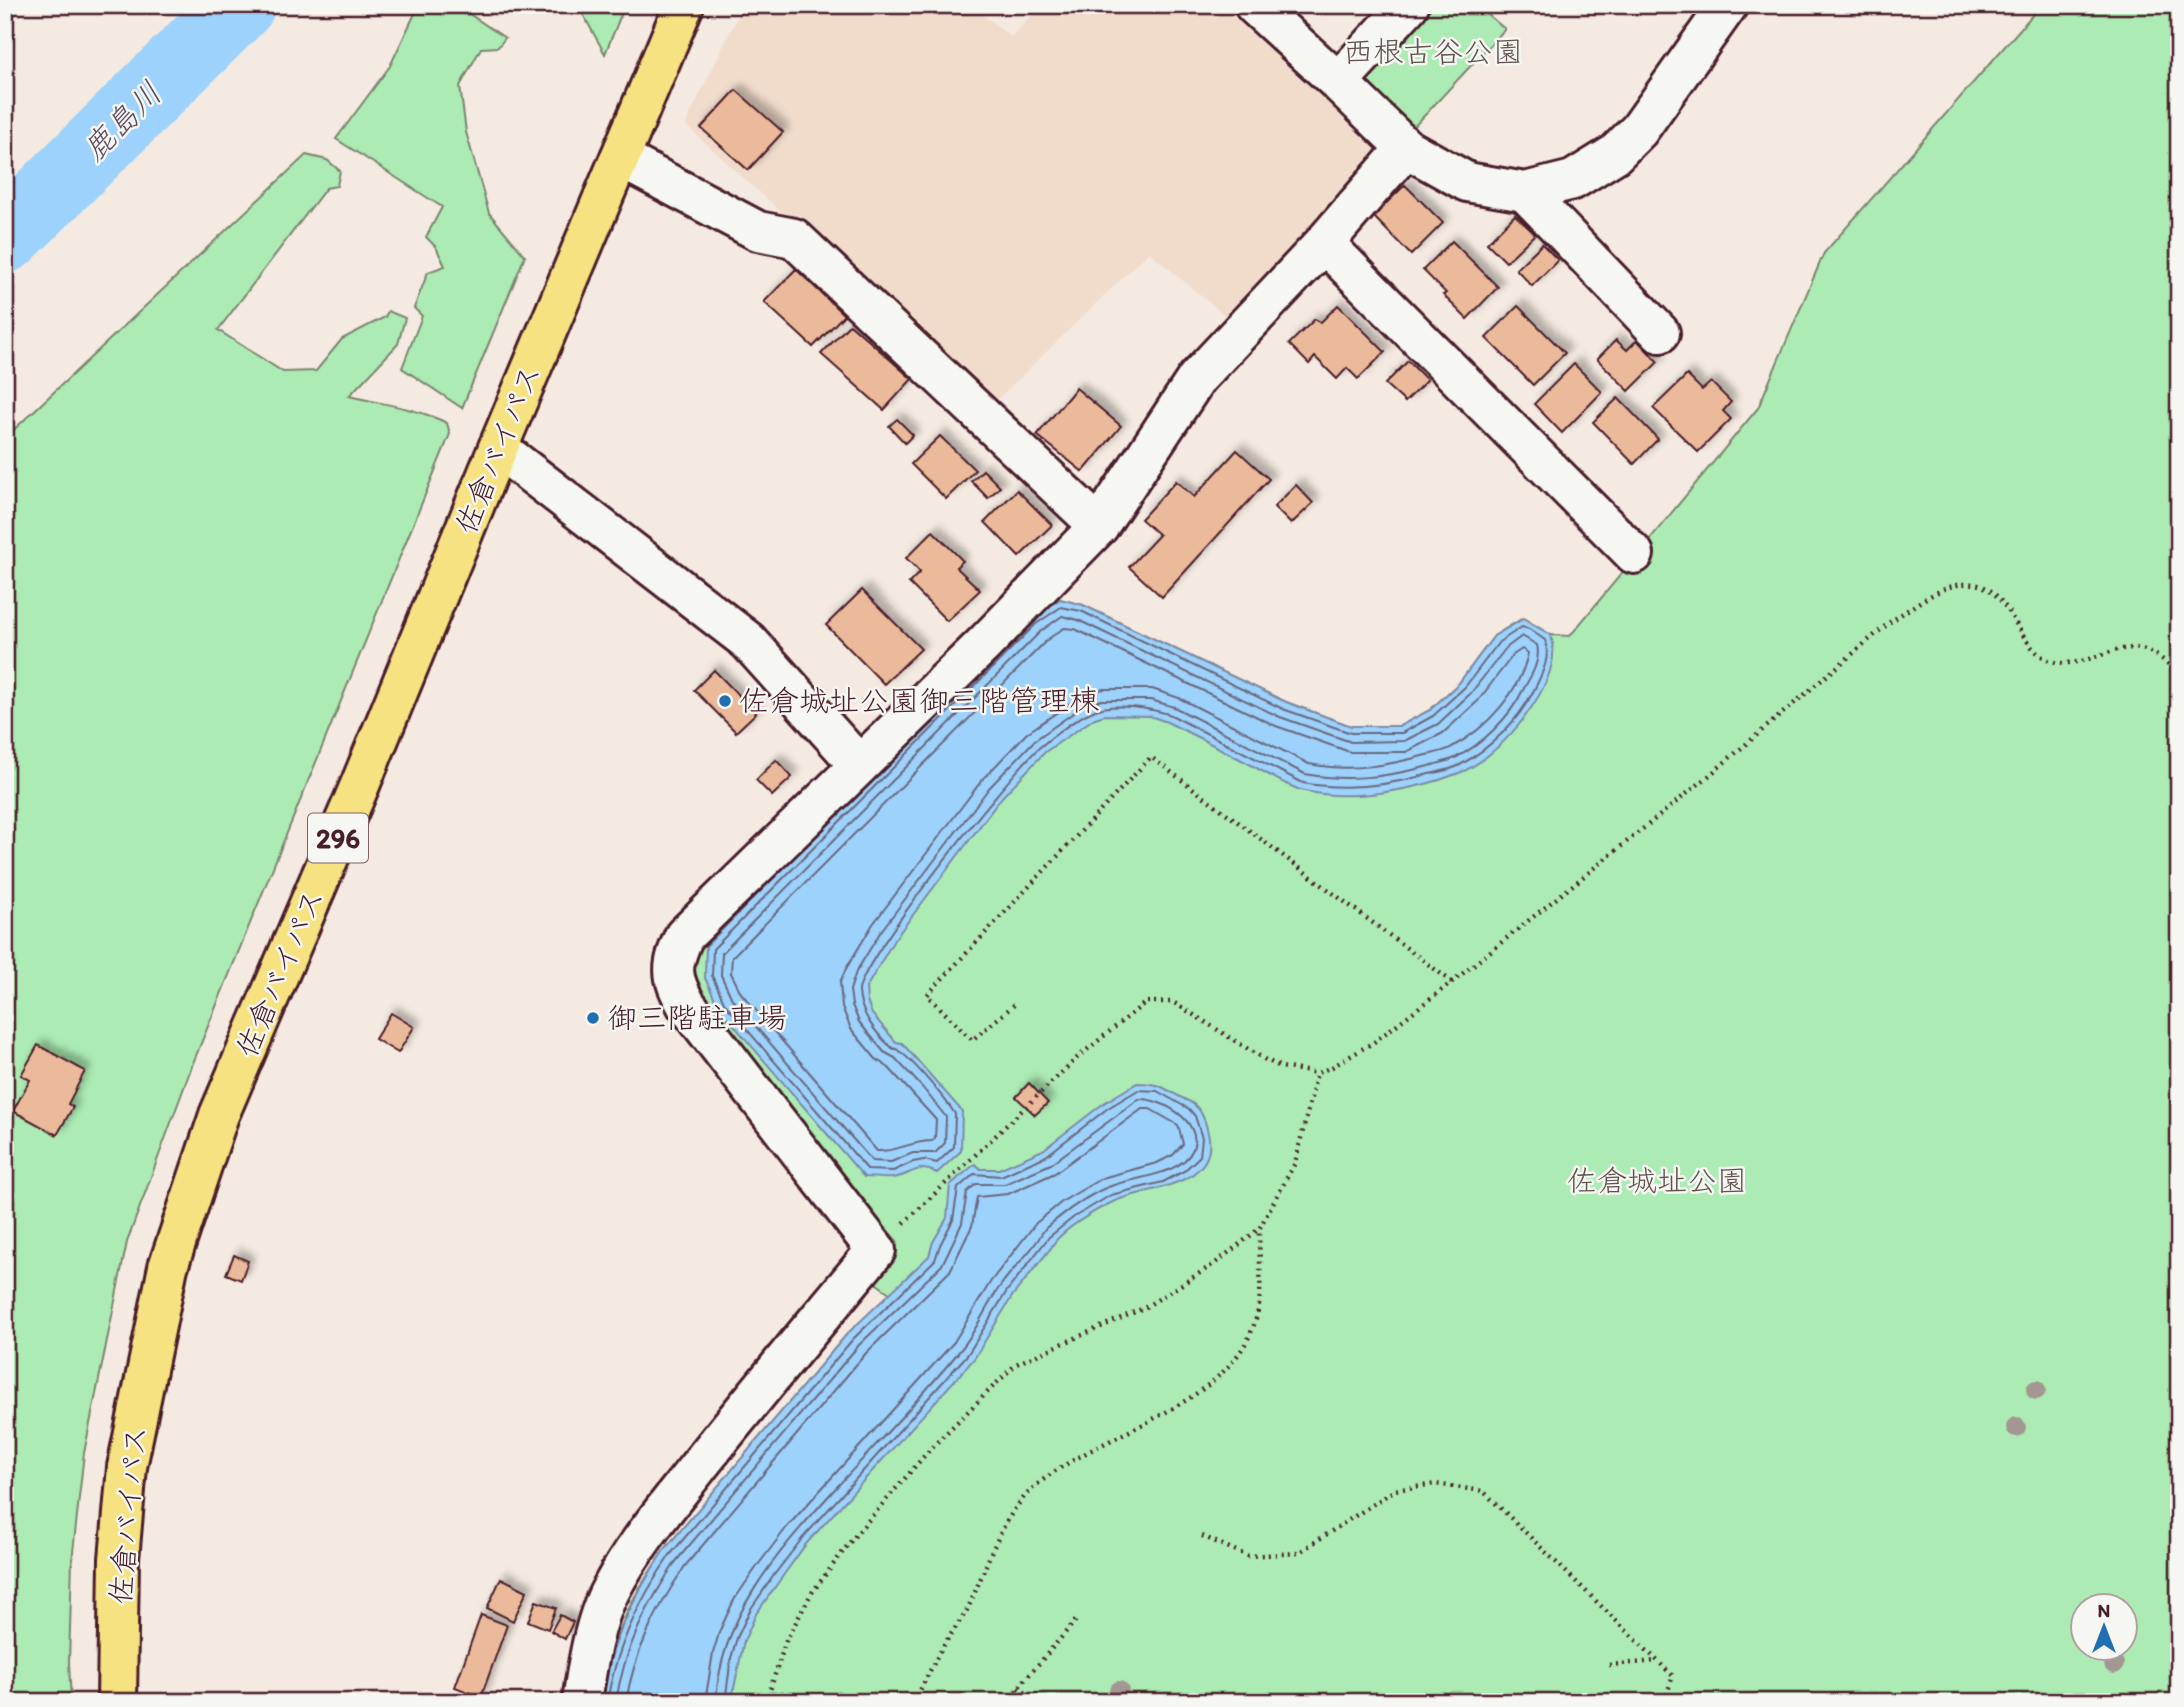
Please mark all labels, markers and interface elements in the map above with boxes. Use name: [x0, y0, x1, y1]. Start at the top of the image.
park label: 西根古谷公園: [1343, 33, 1523, 70]
water label: 鹿島川: [75, 74, 169, 168]
street label: 佐倉バイパス: [447, 359, 548, 539]
place label: 佐倉城址公園御三階管理棟: [739, 682, 1099, 719]
marker: 佐倉城址公園御三階管理棟: [717, 693, 733, 709]
road number: 296: [308, 814, 368, 862]
street label: 佐倉バイパス: [227, 883, 332, 1063]
place label: 御三階駐車場: [607, 999, 787, 1036]
marker: 御三階駐車場: [585, 1010, 601, 1026]
park label: 佐倉城址公園: [1567, 1162, 1747, 1199]
street label: 佐倉バイパス: [101, 1424, 154, 1606]
north arrow: [2068, 1592, 2138, 1662]
text: N: [2098, 1599, 2110, 1622]

